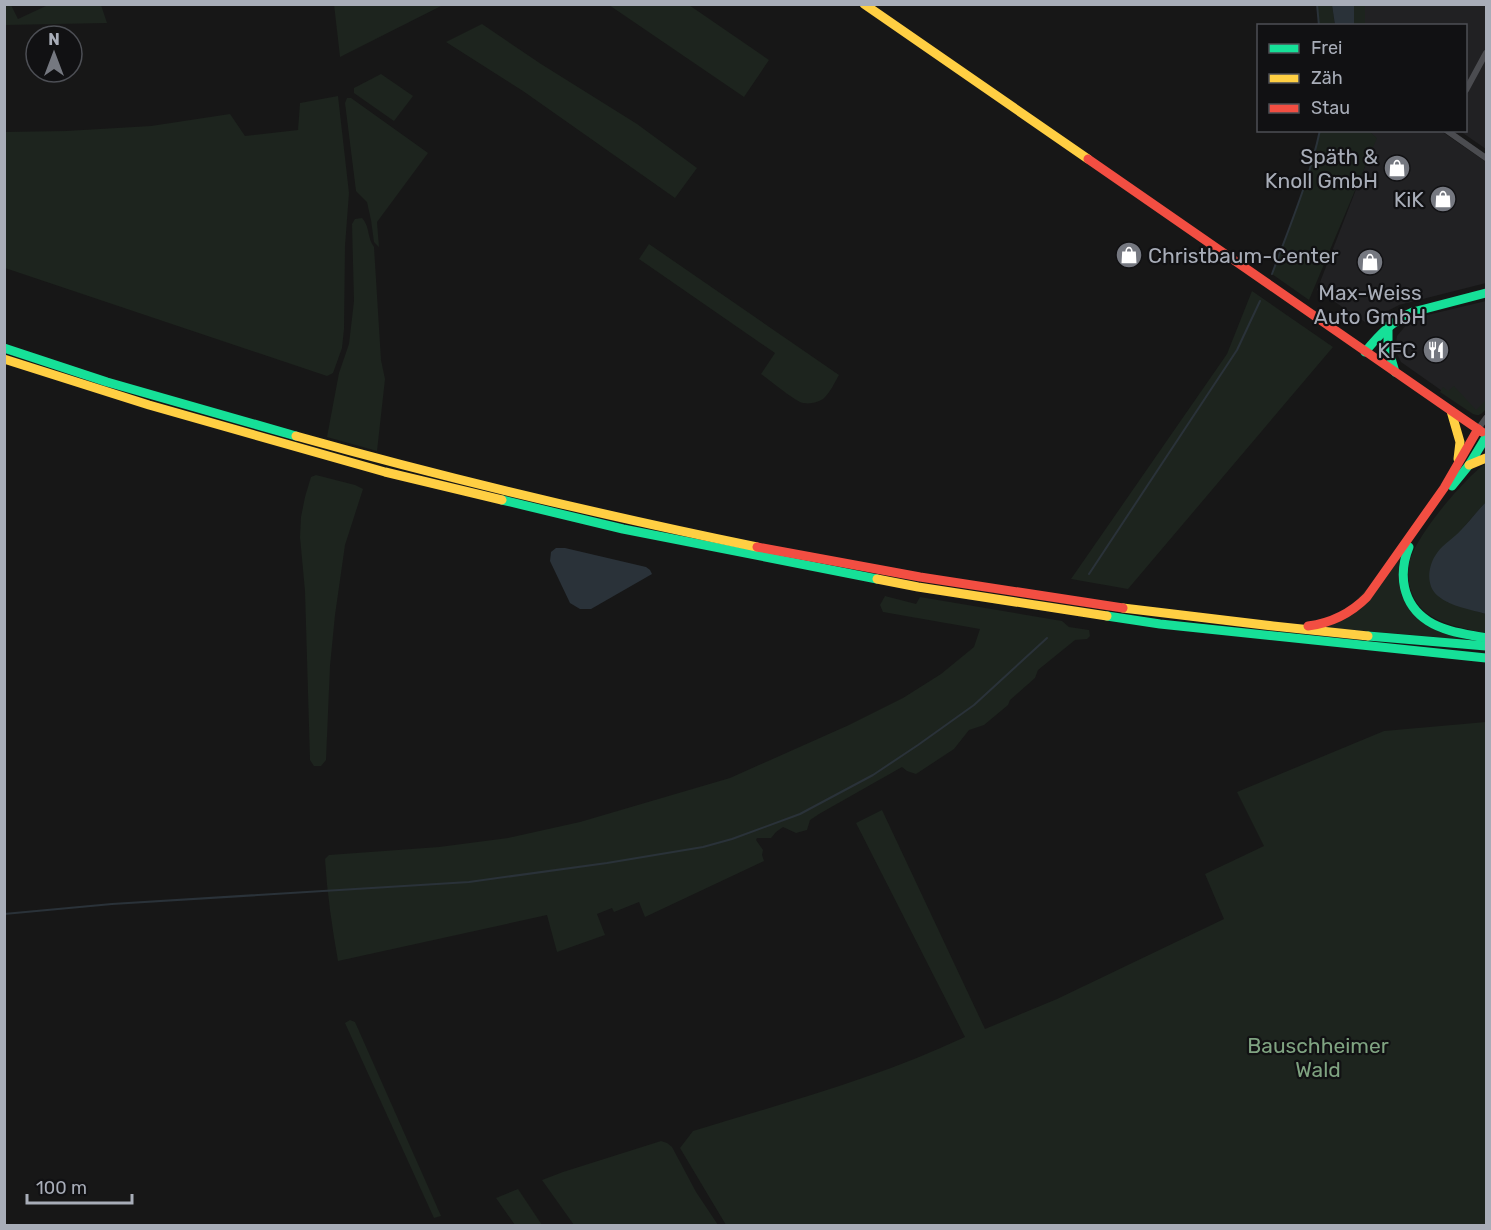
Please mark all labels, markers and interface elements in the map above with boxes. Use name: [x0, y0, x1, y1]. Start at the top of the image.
north arrow: [24, 24, 84, 84]
legend: [1257, 24, 1467, 132]
text: N: [48, 30, 60, 49]
text: Frei: [1311, 37, 1342, 59]
text: Zäh: [1311, 67, 1343, 89]
text: Stau: [1311, 97, 1350, 119]
place label: Späth & Knoll GmbH: [1265, 144, 1378, 193]
shop icon: Späth & Knoll GmbH: [1382, 153, 1412, 183]
shop icon: KiK: [1428, 184, 1458, 214]
place label: KiK: [1394, 187, 1424, 212]
shop icon: Christbaum-Center: [1114, 240, 1144, 270]
place label: Christbaum-Center: [1148, 243, 1339, 268]
shop icon: Max-Weiss Auto GmbH: [1355, 247, 1385, 277]
place label: Max-Weiss Auto GmbH: [1314, 280, 1426, 329]
restaurant icon: KFC: [1421, 335, 1451, 365]
place label: KFC: [1377, 338, 1416, 363]
park label: Bauschheimer Wald: [1247, 1033, 1389, 1082]
scale bar: [27, 1167, 132, 1205]
text: 100 m: [36, 1177, 87, 1199]

